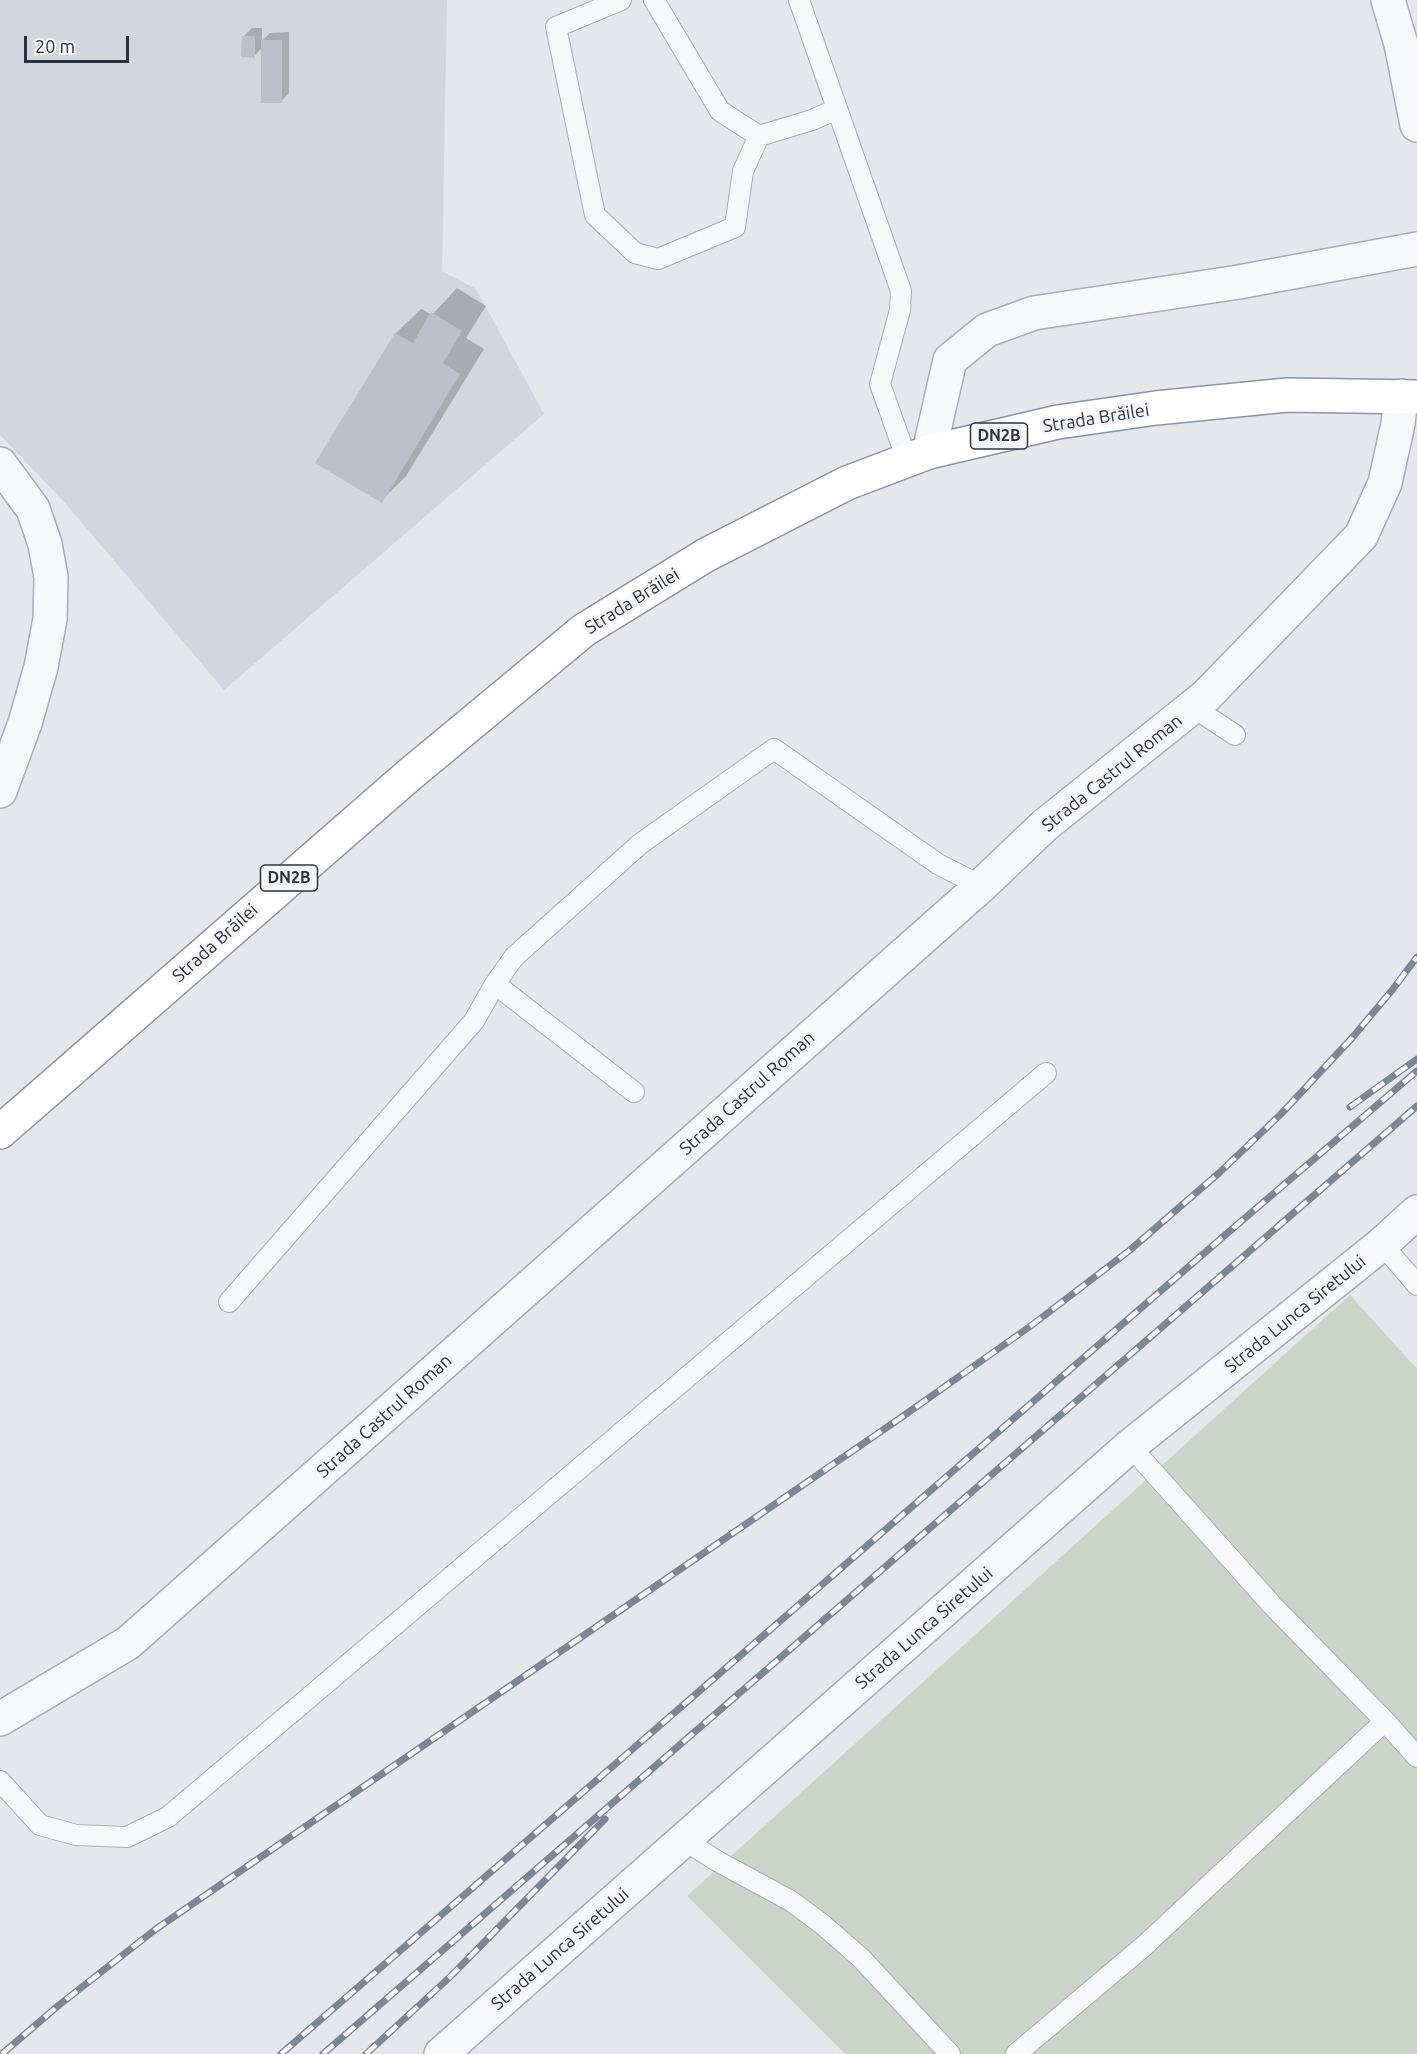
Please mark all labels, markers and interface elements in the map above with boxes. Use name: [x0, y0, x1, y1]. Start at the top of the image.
scale bar: [27, 24, 132, 62]
text: 20 m: [35, 36, 75, 56]
street label: Strada Brăilei: [1041, 399, 1151, 437]
road number: DN2B: [970, 423, 1028, 449]
street label: Strada Brăilei: [581, 563, 683, 639]
street label: Strada Castrul Roman: [1037, 710, 1187, 836]
road number: DN2B: [260, 865, 318, 891]
street label: Strada Brăilei: [168, 899, 262, 987]
street label: Strada Castrul Roman: [675, 1027, 819, 1159]
street label: Strada Lunca Siretului: [1220, 1250, 1370, 1378]
street label: Strada Castrul Roman: [312, 1350, 456, 1482]
street label: Strada Lunca Siretului: [851, 1562, 997, 1694]
street label: Strada Lunca Siretului: [487, 1883, 633, 2015]

